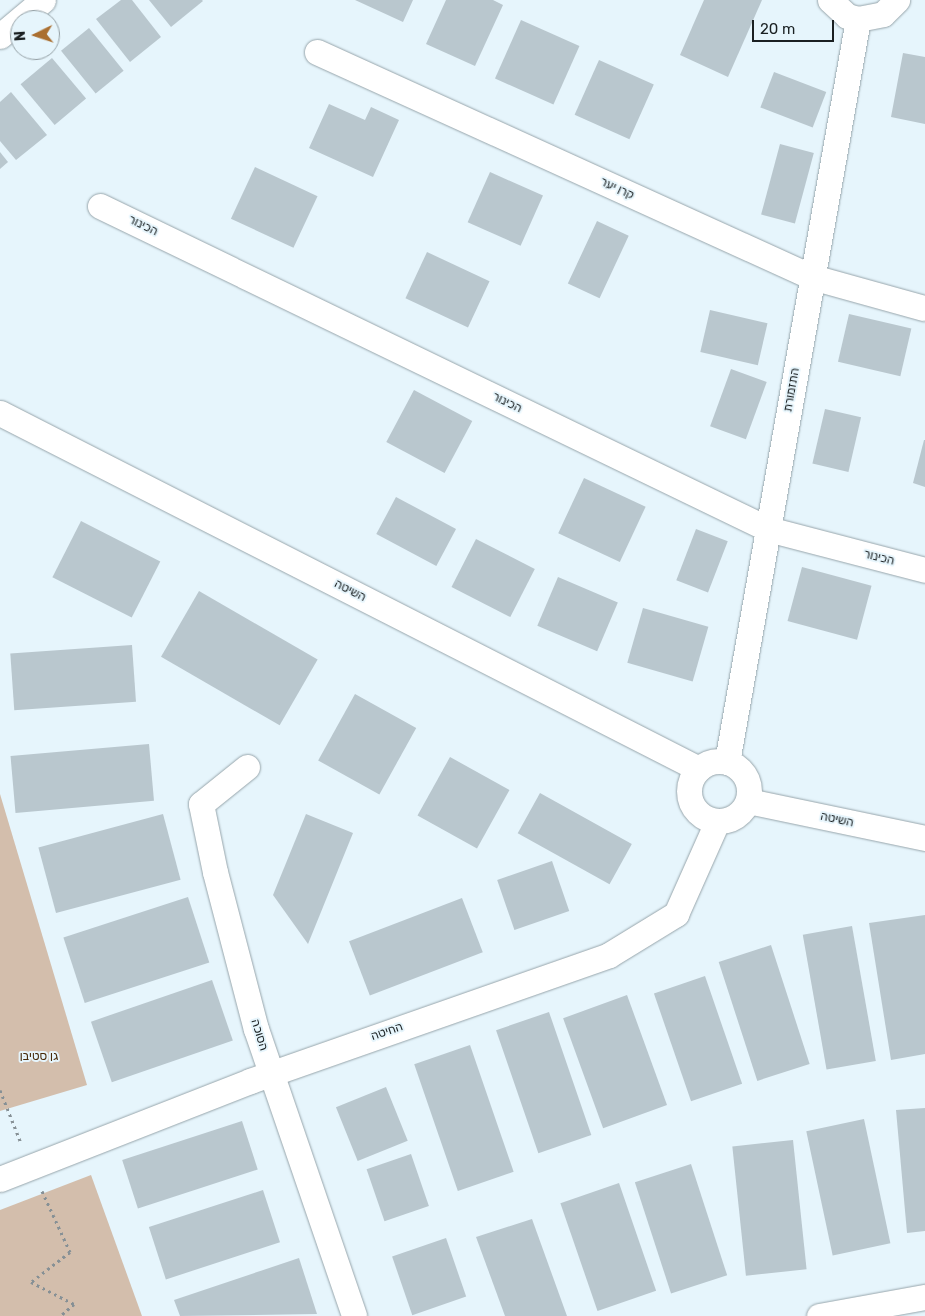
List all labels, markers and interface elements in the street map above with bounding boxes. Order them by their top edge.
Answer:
north arrow [10,10,60,60]
scale bar [755,10,838,42]
text: 20 m [760,20,795,38]
text: N [12,30,29,42]
street label: קרן יער [598,175,636,203]
street label: הכינור [126,213,160,239]
street label: התזמורת [781,367,803,413]
street label: הכינור [490,390,524,416]
street label: הכינור [862,547,896,569]
street label: השיטה [332,577,368,605]
street label: השיטה [819,809,855,831]
street label: הסוכה [247,1018,271,1052]
street label: החיטה [369,1020,405,1044]
park label: גן סטיבן [20,1050,58,1064]

